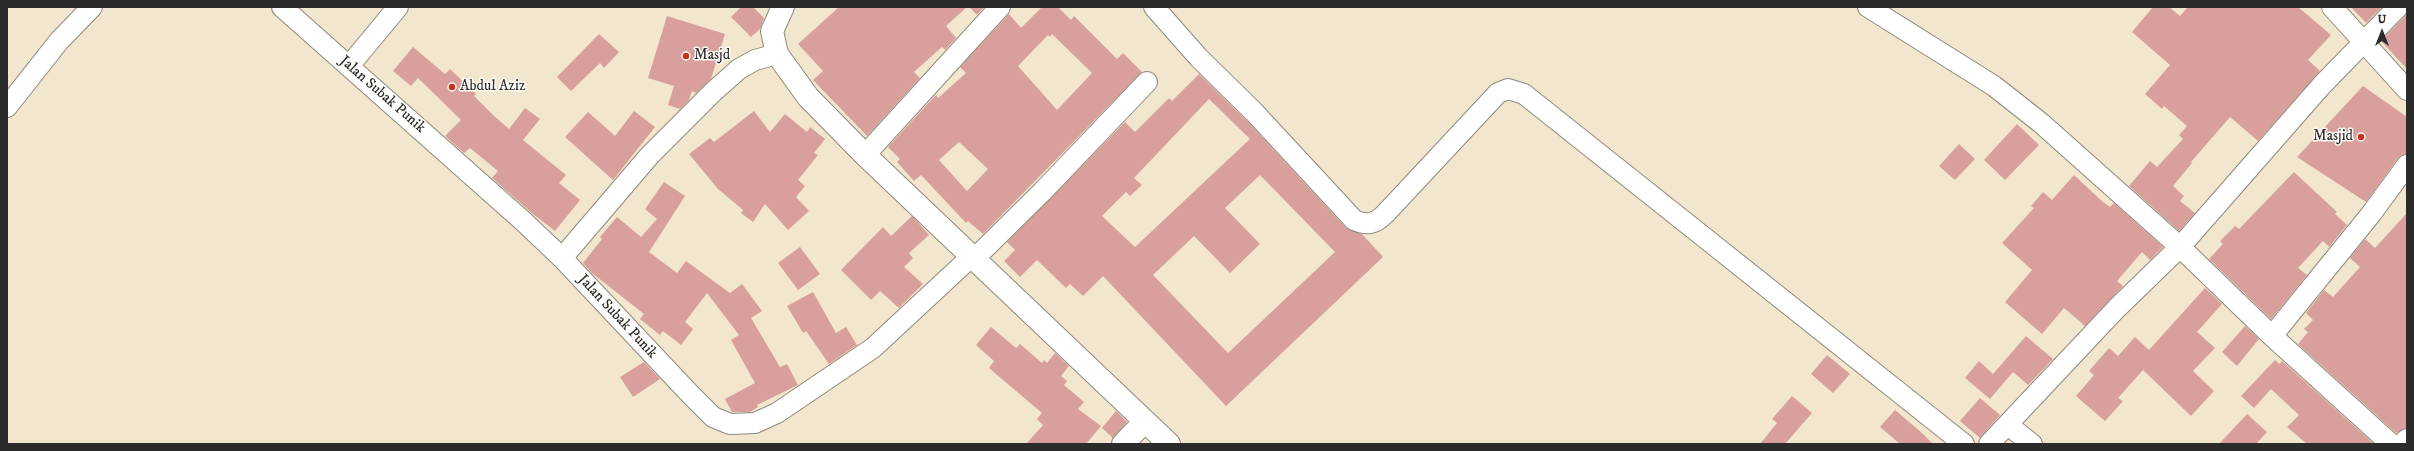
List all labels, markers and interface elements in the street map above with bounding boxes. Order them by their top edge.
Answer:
north arrow [2362,12,2402,52]
text: U [2378,13,2386,27]
place label: Masjd [694,47,730,65]
marker: Masjd [681,51,691,61]
street label: Jalan Subak Punik [335,53,429,137]
place label: Abdul Aziz [460,78,525,96]
marker: Abdul Aziz [447,82,457,92]
place label: Masjid [2313,128,2353,146]
marker: Masjid [2356,132,2366,142]
street label: Jalan Subak Punik [574,271,660,363]

